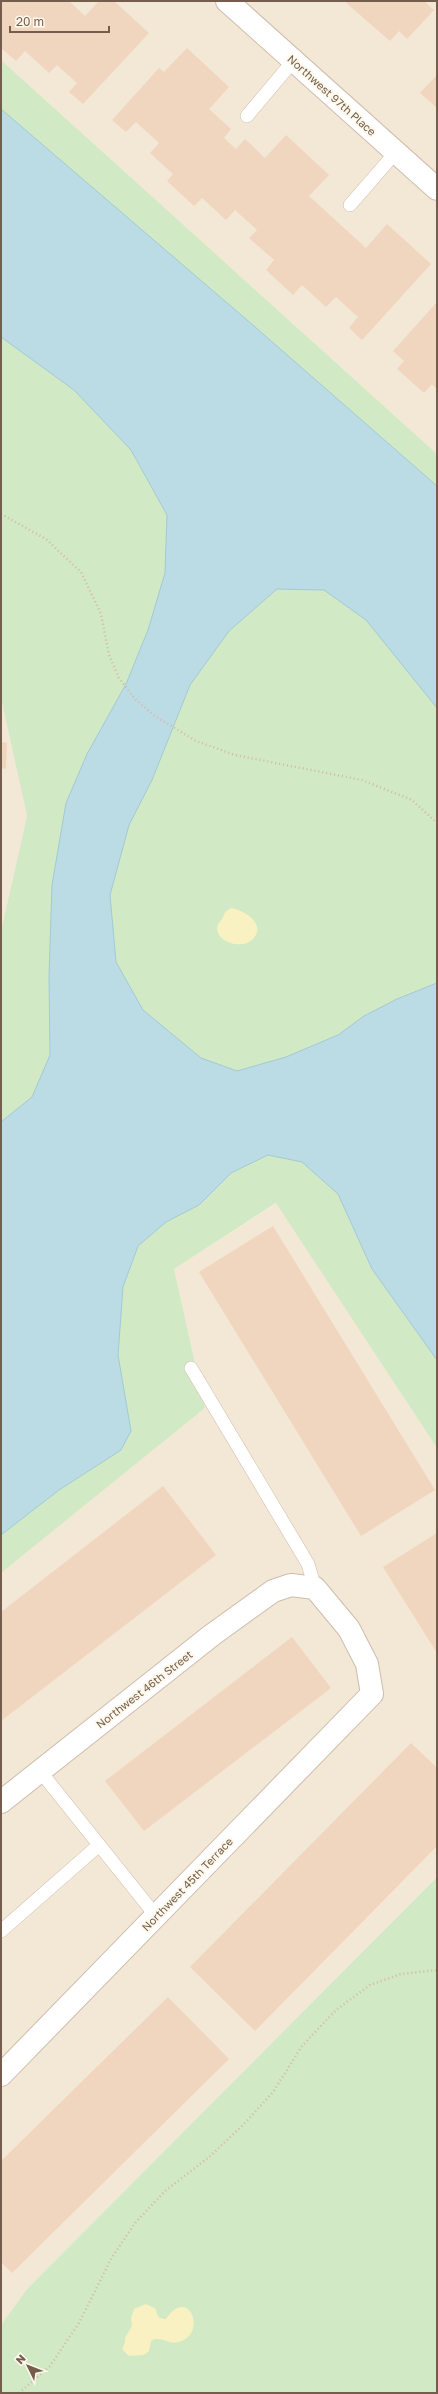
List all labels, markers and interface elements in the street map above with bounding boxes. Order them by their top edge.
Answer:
scale bar [10,8,109,34]
text: 20 m [16,14,44,29]
street label: Northwest 97th Place [285,52,379,138]
street label: Northwest 46th Street [93,1647,195,1731]
street label: Northwest 45th Terrace [139,1835,235,1933]
north arrow [8,2346,48,2386]
text: N [13,2351,28,2366]

